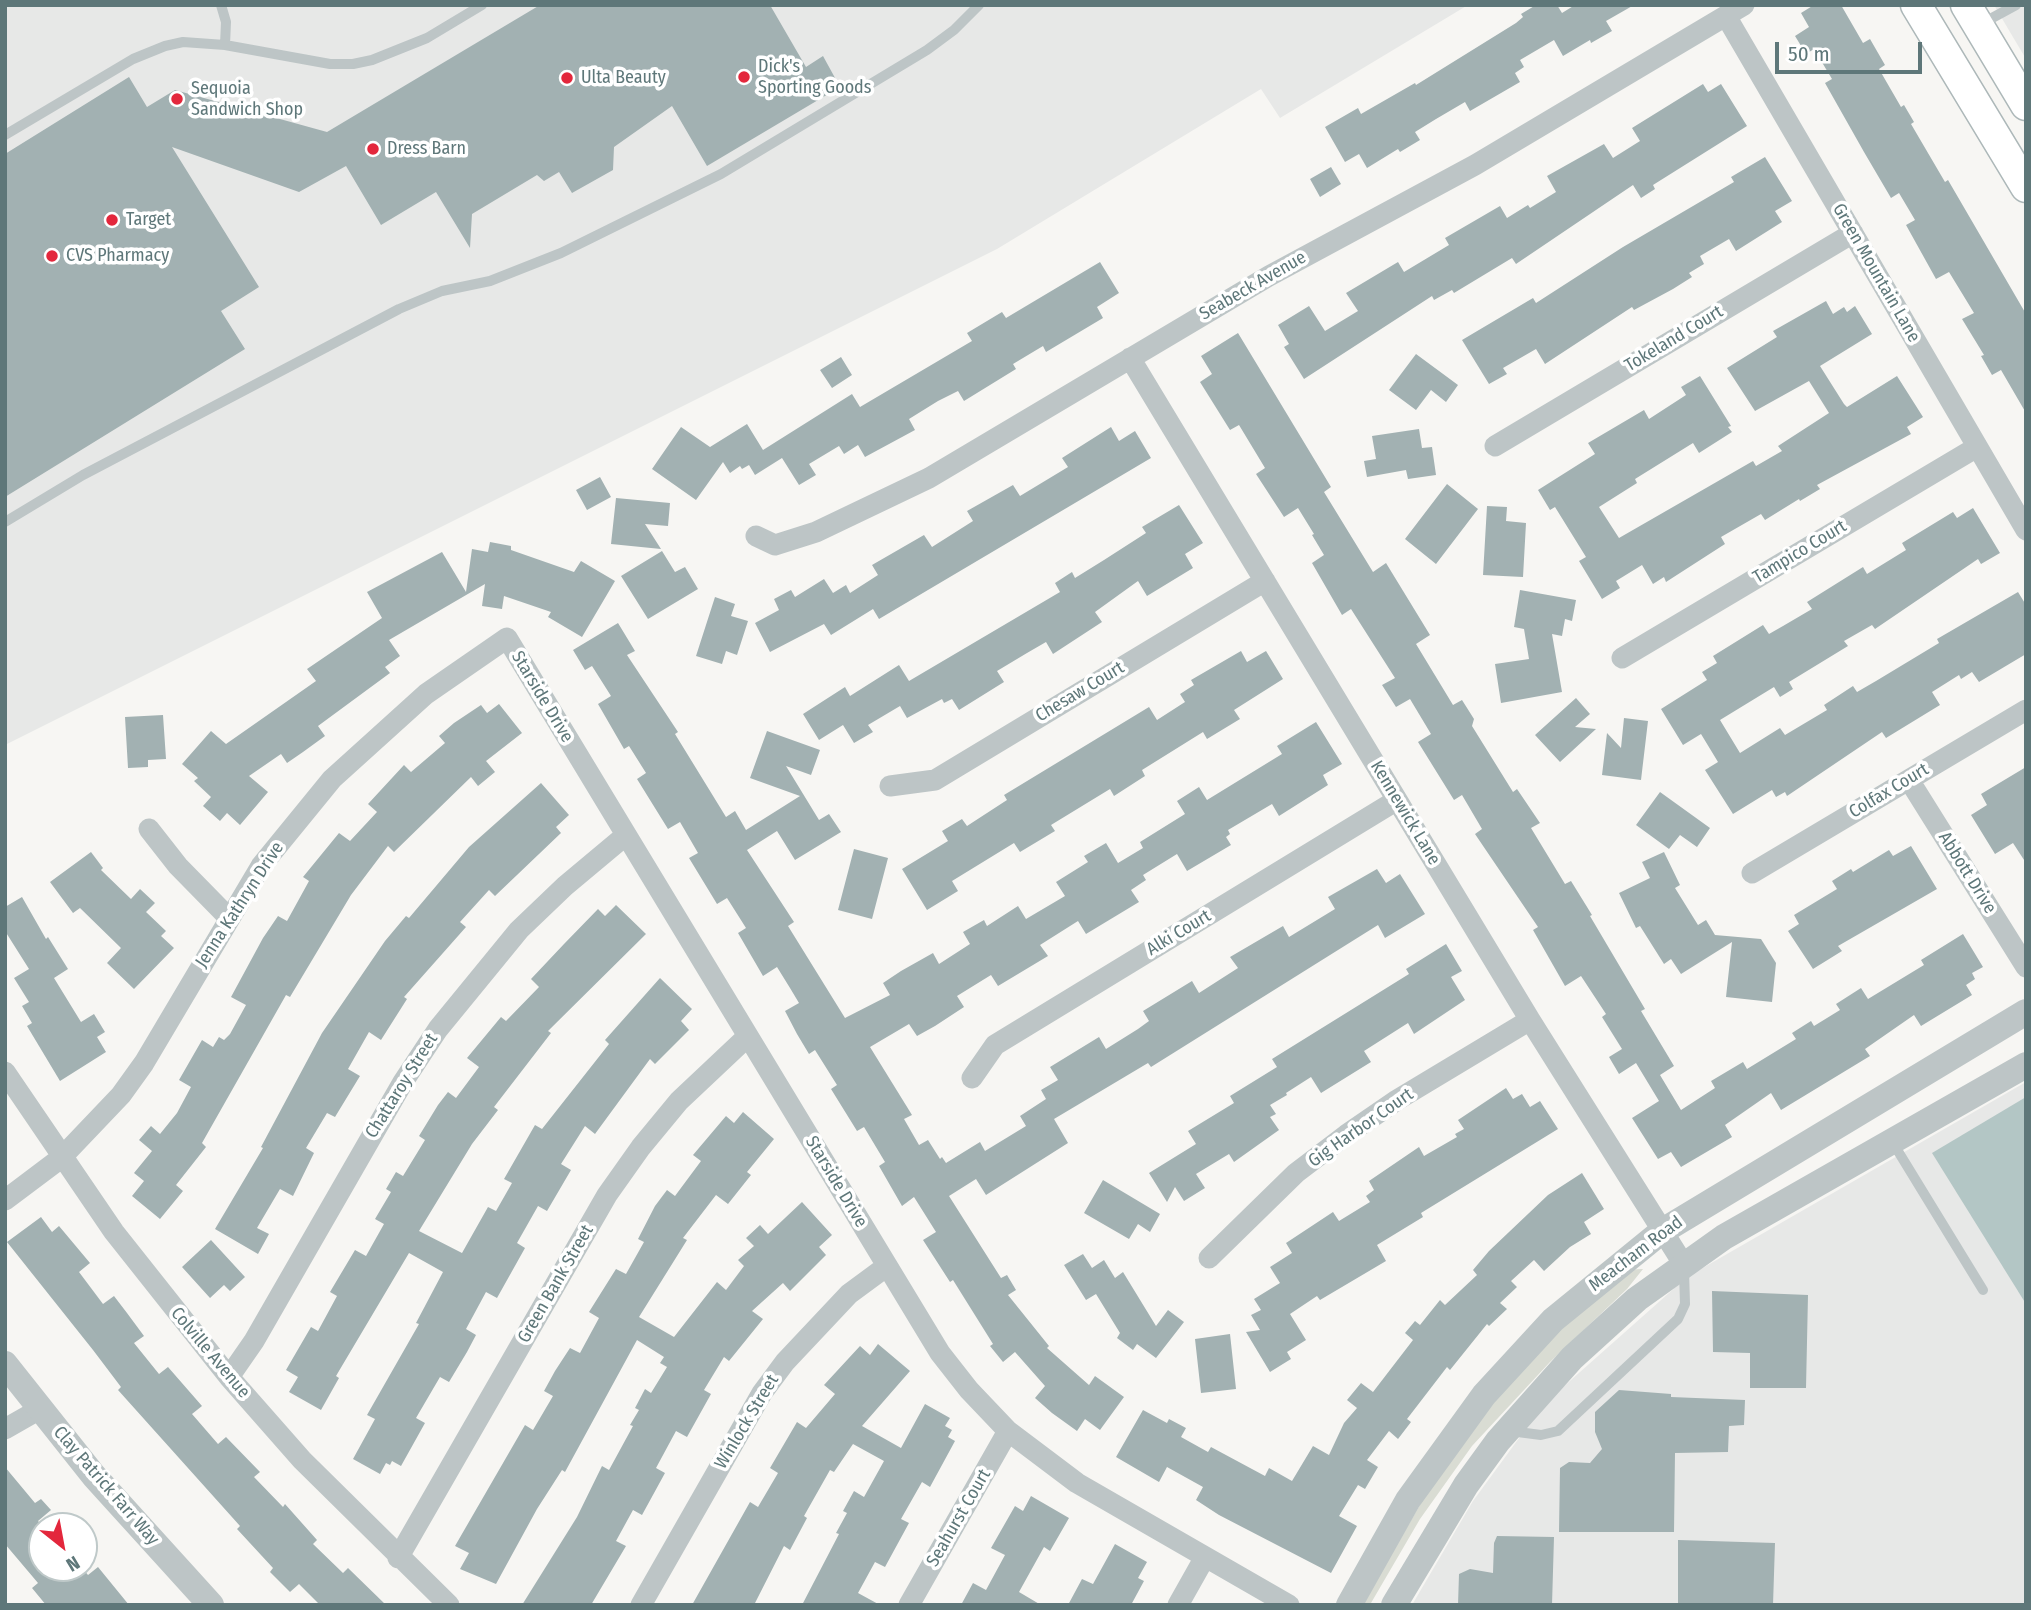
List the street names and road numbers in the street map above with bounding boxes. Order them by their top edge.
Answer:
street label: Green Mountain Lane [1827,200,1925,346]
street label: Seabeck Avenue [1196,247,1310,325]
street label: Tokeland Court [1621,301,1727,377]
street label: Tampico Court [1749,516,1851,588]
street label: Starside Drive [506,647,578,747]
street label: Chesaw Court [1032,657,1128,727]
street label: Kennewick Lane [1365,757,1445,869]
street label: Colfax Court [1845,759,1933,823]
street label: Abbott Drive [1933,828,2001,918]
street label: Jenna Kathryn Drive [191,838,289,972]
street label: Alki Court [1143,905,1215,961]
street label: Chattaroy Street [361,1030,443,1142]
street label: Gig Harbor Court [1304,1084,1418,1172]
street label: Starside Drive [800,1132,872,1232]
street label: Meacham Road [1585,1212,1687,1296]
street label: Green Bank Street [513,1221,599,1347]
street label: Colville Avenue [166,1303,254,1403]
street label: Winlock Street [710,1371,784,1473]
street label: Clay Patrick Farr Way [48,1422,164,1550]
street label: Seahurst Court [922,1465,996,1571]

